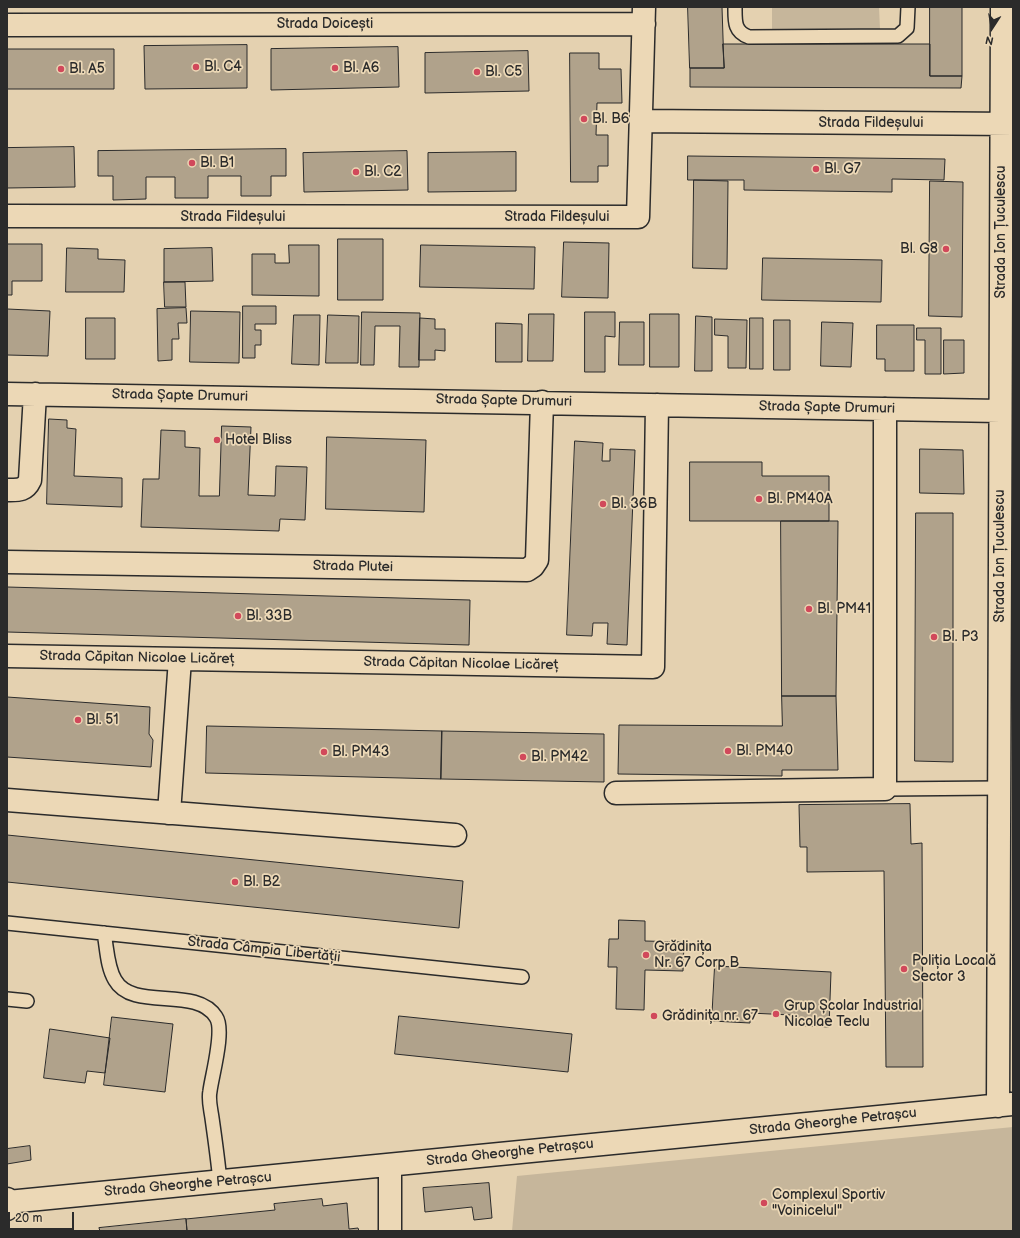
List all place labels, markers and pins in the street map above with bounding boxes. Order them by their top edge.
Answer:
place label: Bl. C4 [204,59,242,75]
place label: Bl. A6 [343,60,379,76]
place label: Bl. A5 [69,61,105,77]
marker: Bl. C4 [191,62,201,72]
marker: Bl. A6 [330,63,340,73]
marker: Bl. A5 [56,64,66,74]
place label: Bl. C5 [485,64,522,80]
marker: Bl. C5 [472,67,482,77]
place label: Bl. B6 [592,111,629,127]
marker: Bl. B6 [579,114,589,124]
place label: Bl. B1 [200,155,234,171]
marker: Bl. B1 [187,158,197,168]
place label: Bl. G7 [824,161,861,177]
place label: Bl. C2 [364,164,401,180]
marker: Bl. G7 [811,164,821,174]
marker: Bl. C2 [351,167,361,177]
place label: Bl. G8 [900,241,938,257]
marker: Bl. G8 [941,244,951,254]
place label: Hotel Bliss [225,432,292,448]
marker: Hotel Bliss [212,435,222,445]
place label: Bl. PM40A [767,491,832,507]
marker: Bl. PM40A [754,494,764,504]
place label: Bl. 36B [611,496,657,512]
marker: Bl. 36B [598,499,608,509]
place label: Bl. PM41 [817,601,871,617]
marker: Bl. PM41 [804,604,814,614]
place label: Bl. 33B [246,608,292,624]
marker: Bl. 33B [233,611,243,621]
place label: Bl. P3 [942,629,979,645]
marker: Bl. P3 [929,632,939,642]
place label: Bl. 51 [86,712,119,728]
marker: Bl. 51 [73,715,83,725]
place label: Bl. PM40 [736,743,793,759]
place label: Bl. PM43 [332,744,389,760]
marker: Bl. PM40 [723,746,733,756]
marker: Bl. PM43 [319,747,329,757]
place label: Bl. PM42 [531,749,588,765]
marker: Bl. PM42 [518,752,528,762]
place label: Bl. B2 [243,874,280,890]
marker: Bl. B2 [230,877,240,887]
place label: Grădinița Nr. 67 Corp B [654,939,739,972]
marker: Grădinița Nr. 67 Corp B [641,950,651,960]
place label: Poliția Locală Sector 3 [912,953,996,986]
marker: Poliția Locală Sector 3 [899,964,909,974]
place label: Grup Școlar Industrial Nicolae Teclu [784,998,922,1030]
place label: Grădinița nr. 67 [662,1008,758,1024]
marker: Grup Școlar Industrial Nicolae Teclu [771,1009,781,1019]
marker: Grădinița nr. 67 [649,1011,659,1021]
place label: Complexul Sportiv "Voinicelul" [772,1187,885,1220]
marker: Complexul Sportiv "Voinicelul" [759,1198,769,1208]

